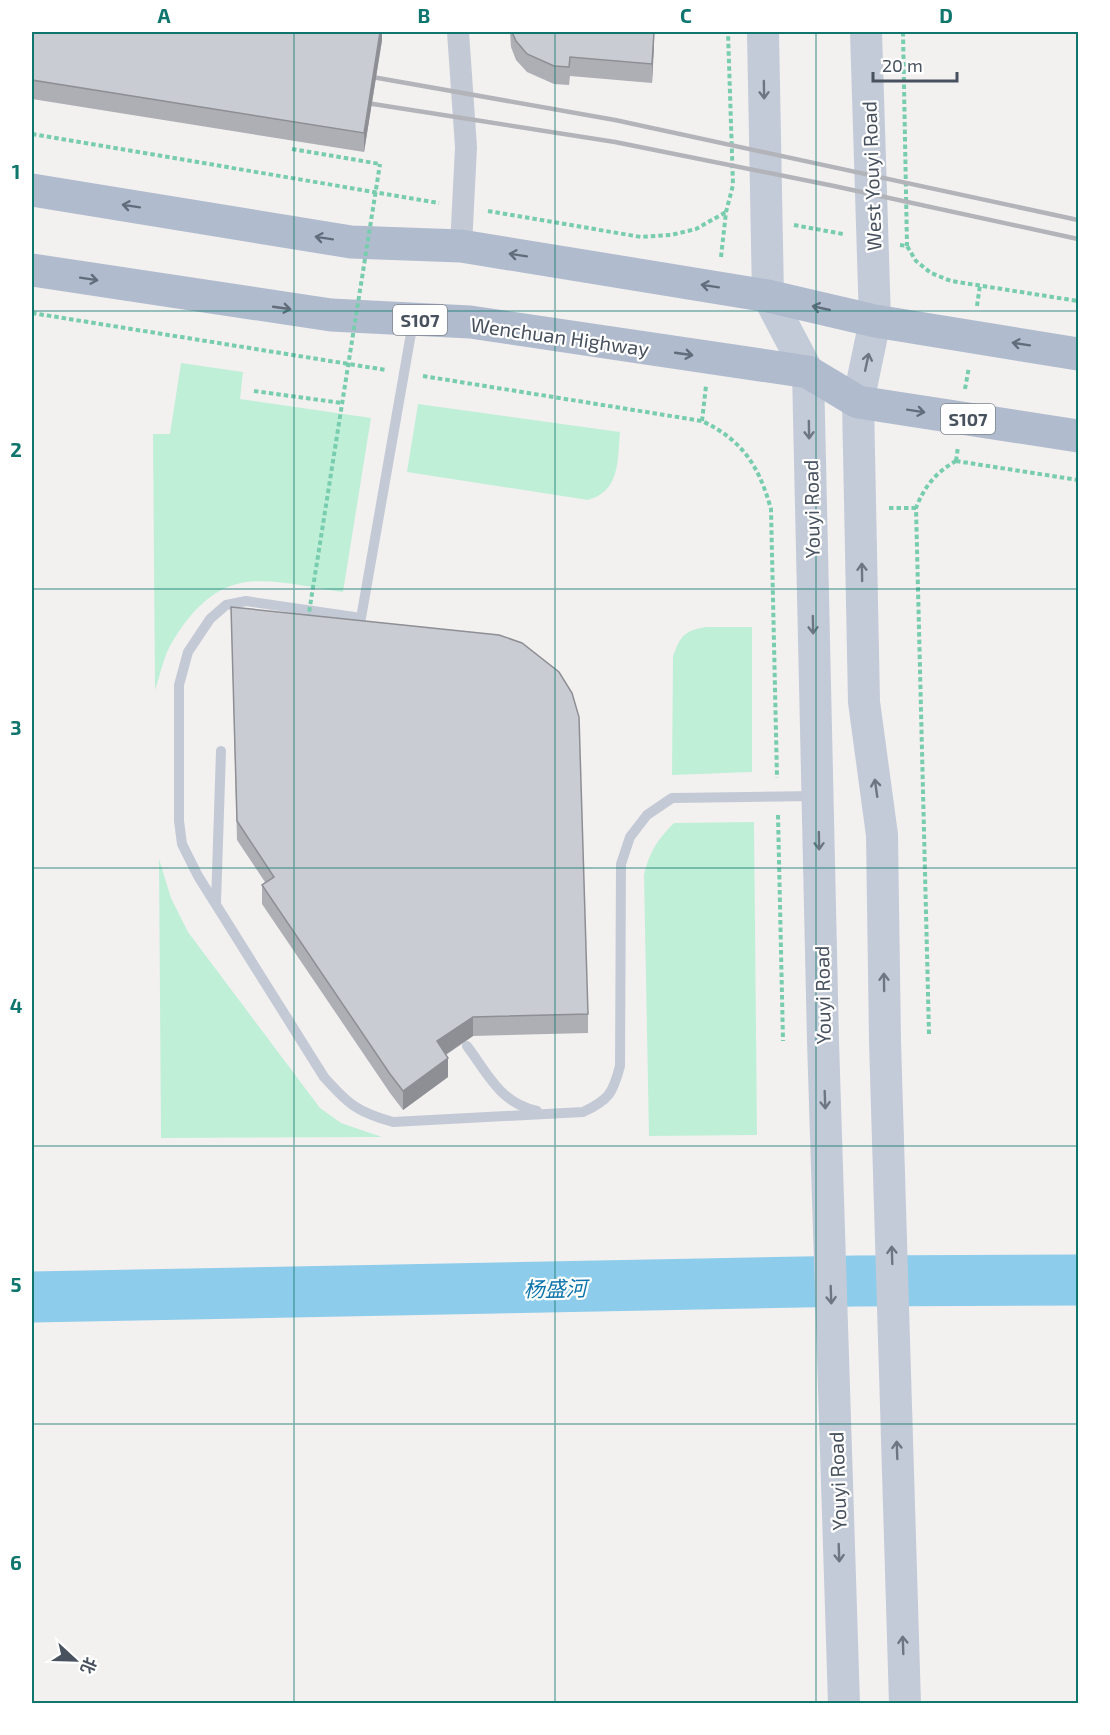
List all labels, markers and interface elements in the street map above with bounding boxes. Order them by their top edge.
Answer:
text: A [157,3,171,27]
text: B [418,3,430,27]
text: C [680,3,692,27]
text: D [939,3,953,27]
scale bar [873,45,957,83]
text: 20 m [882,54,923,76]
one-way arrow [759,79,770,99]
street label: West Youyi Road [856,101,886,251]
text: 1 [12,159,20,183]
one-way arrow [122,201,142,212]
one-way arrow [314,232,334,243]
one-way arrow [508,249,528,260]
one-way arrow [79,273,99,284]
one-way arrow [701,281,720,292]
one-way arrow [272,302,291,313]
one-way arrow [812,302,831,314]
road number: S107 [393,305,447,335]
street label: Wenchuan Highway [469,312,651,360]
one-way arrow [1011,339,1031,350]
one-way arrow [674,348,694,359]
one-way arrow [861,352,873,371]
road number: S107 [941,404,995,434]
one-way arrow [905,406,925,417]
one-way arrow [803,420,815,440]
text: 2 [10,437,22,461]
street label: Youyi Road [798,459,824,559]
one-way arrow [856,563,867,583]
one-way arrow [808,615,819,634]
text: 3 [10,715,22,739]
one-way arrow [870,778,881,798]
one-way arrow [813,830,824,850]
street label: Youyi Road [809,945,835,1045]
one-way arrow [879,973,890,993]
text: 4 [10,993,23,1017]
one-way arrow [819,1089,831,1109]
one-way arrow [886,1246,897,1266]
text: 5 [10,1272,22,1296]
water label: 杨盛河 [523,1275,591,1301]
one-way arrow [825,1284,837,1304]
street label: Youyi Road [823,1431,851,1531]
one-way arrow [892,1441,903,1461]
one-way arrow [833,1542,845,1562]
text: 6 [10,1550,22,1574]
north arrow [45,1630,105,1690]
one-way arrow [897,1636,909,1656]
text: 北 [78,1655,101,1677]

